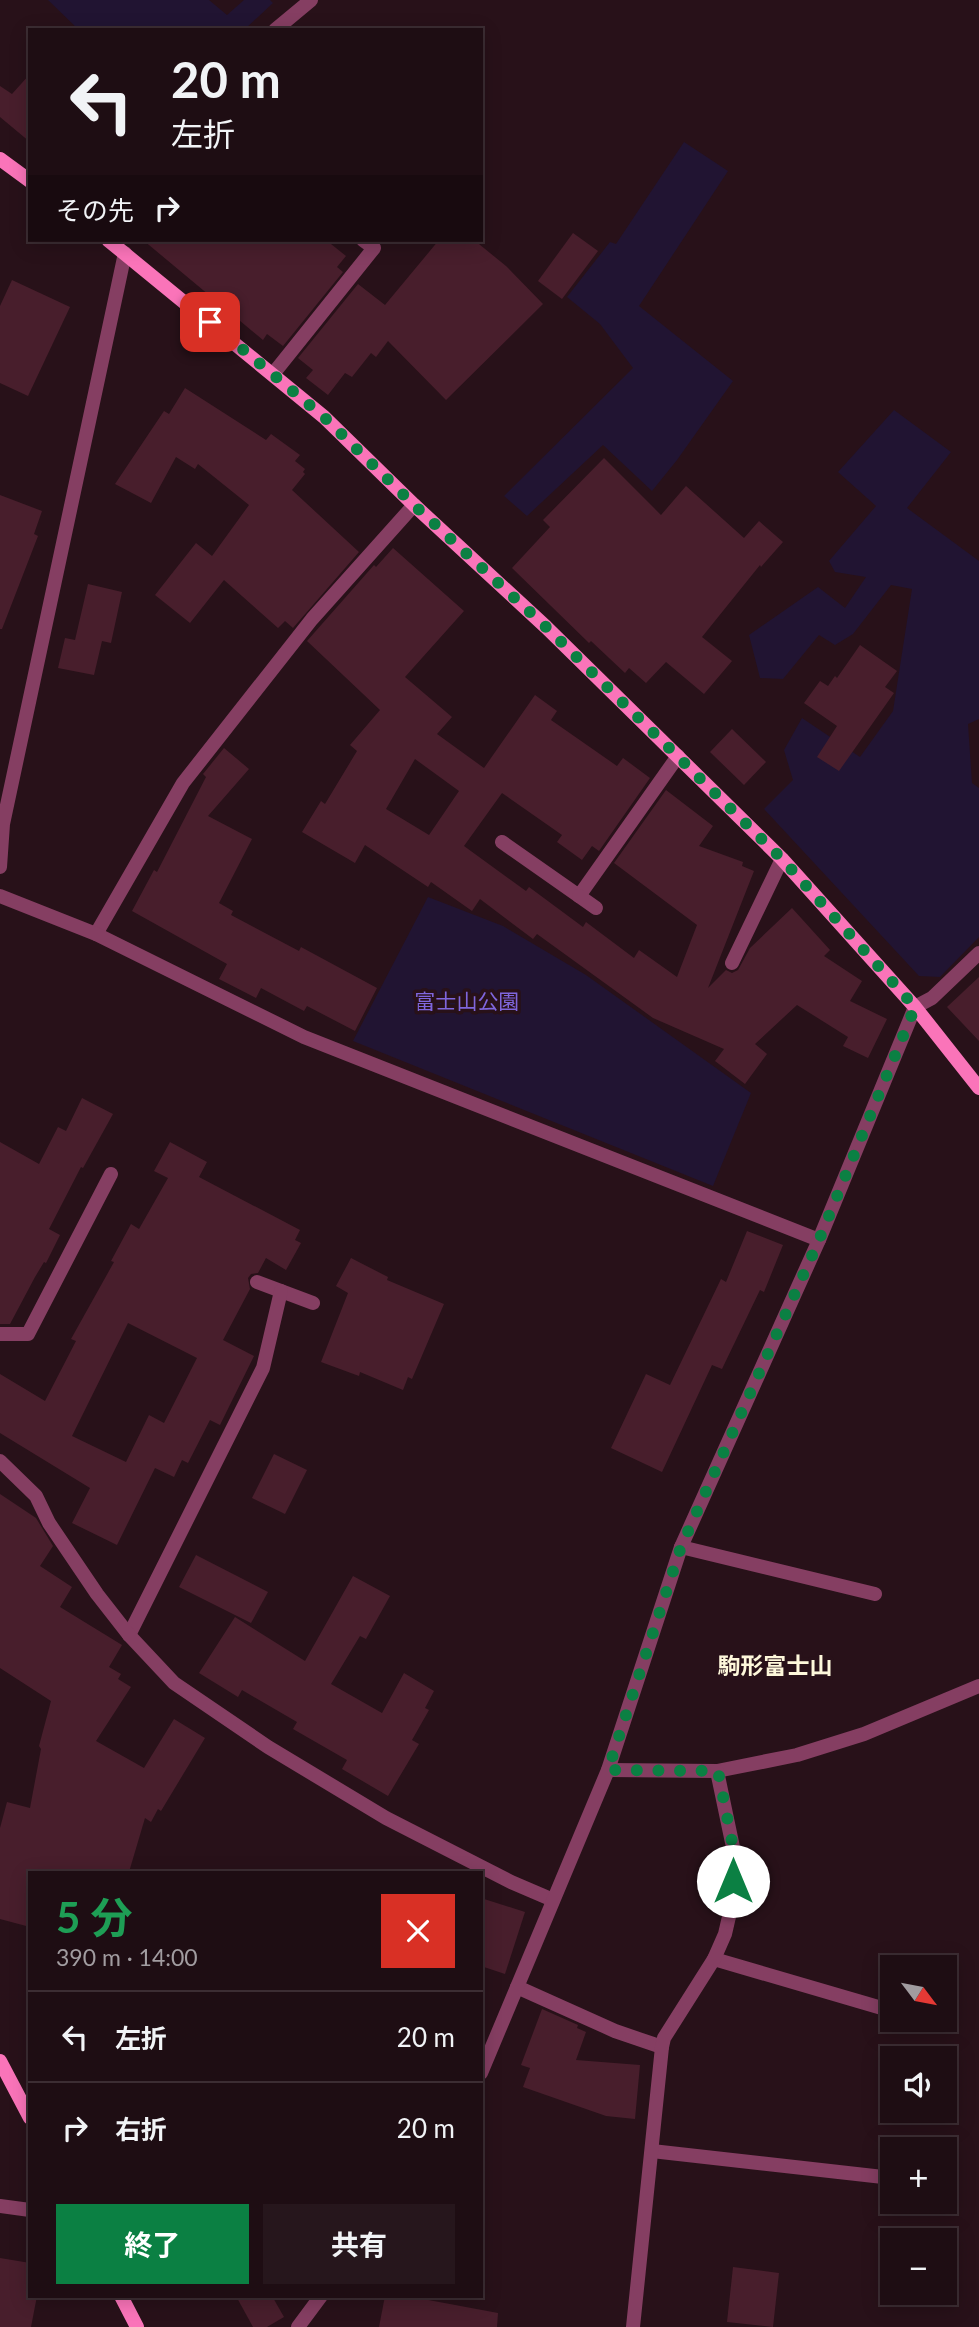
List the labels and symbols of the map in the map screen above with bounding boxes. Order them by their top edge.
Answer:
pin [180,292,240,352]
park label: 富士山公園 [415,988,520,1013]
district label: 駒形富士山 [718,1651,833,1679]
position arrow [696,1844,770,1918]
north arrow [880,1955,957,2032]

